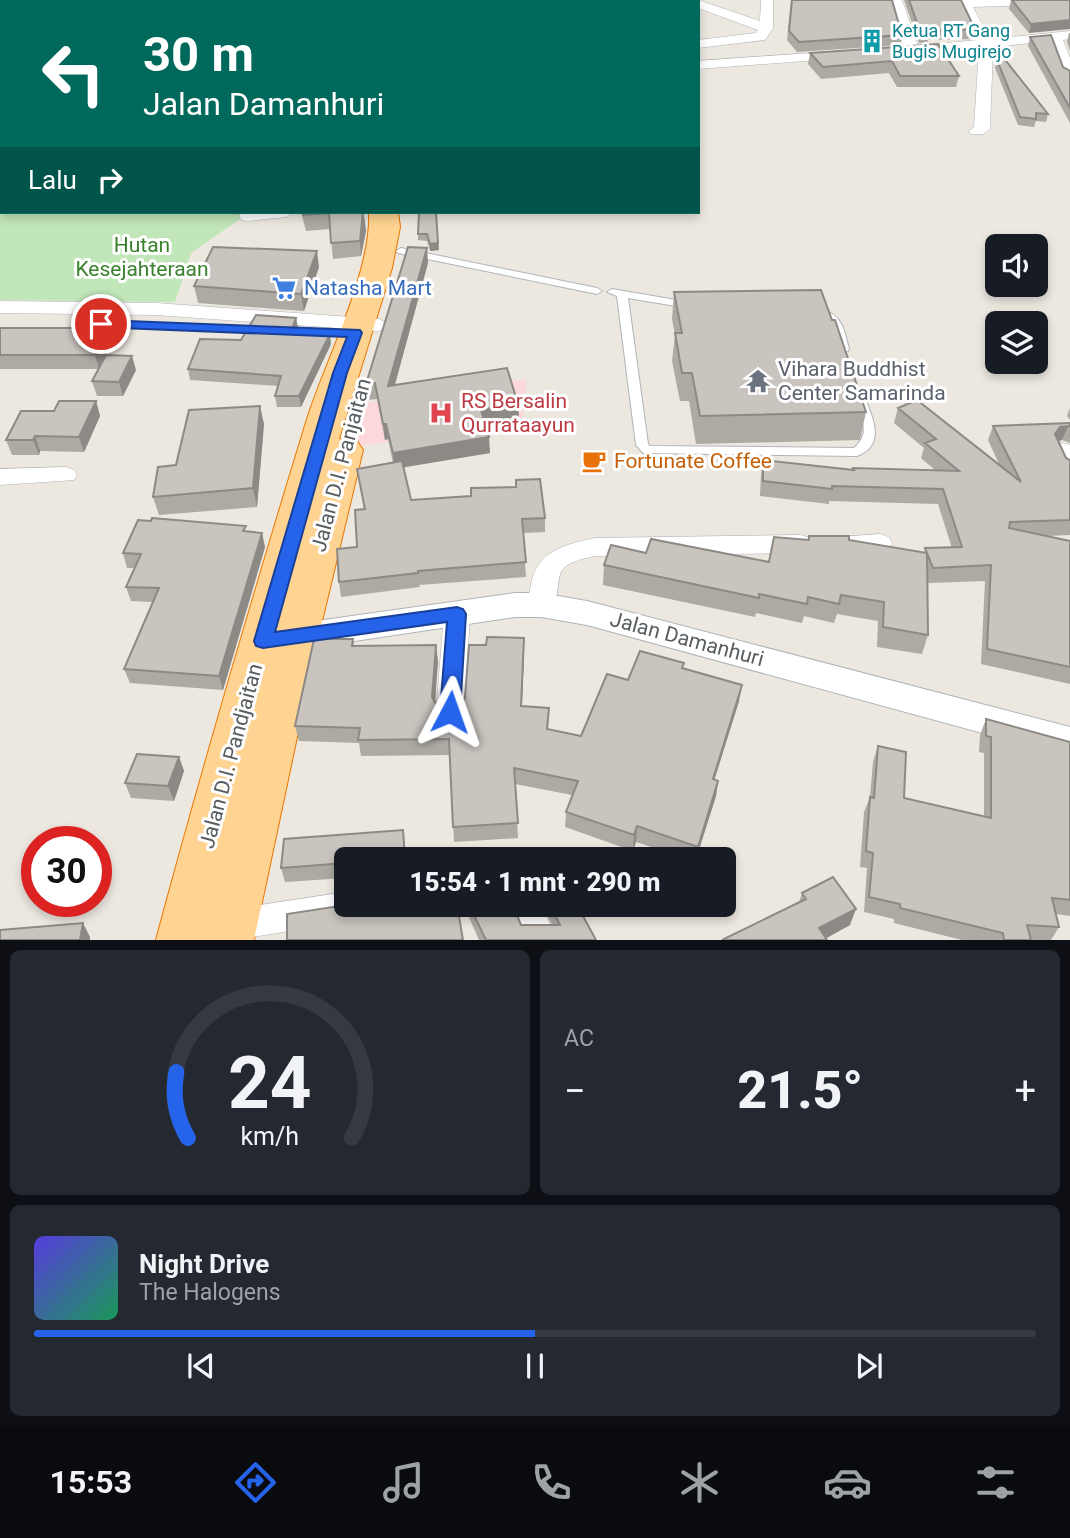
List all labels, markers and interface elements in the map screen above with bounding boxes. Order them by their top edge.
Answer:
place label: Ketua RT Gang Bugis Mugirejo [892,20,1012,62]
text: 30 m [143,26,254,83]
building icon: Ketua RT Gang Bugis Mugirejo [858,27,886,55]
icon: left [28,28,119,119]
text: Jalan Damanhuri [143,85,384,123]
icon: right [91,161,129,199]
text: Lalu [28,165,77,195]
park label: Hutan Kesejahteraan [75,233,209,281]
map controls [985,234,1048,374]
button: sound [985,234,1048,297]
supermarket icon: Natasha Mart [270,274,298,302]
place label: Natasha Mart [304,276,432,300]
pin [71,294,131,354]
icon: arrive [82,305,120,343]
button: layers [985,311,1048,374]
place label: Vihara Buddhist Center Samarinda [778,357,946,405]
temple icon: Vihara Buddhist Center Samarinda [744,367,772,395]
street label: Jalan D.I. Panjaitan [306,376,376,554]
place label: RS Bersalin Qurrataayun [461,389,575,437]
hospital icon: RS Bersalin Qurrataayun [427,399,455,427]
cafe icon: Fortunate Coffee [580,447,608,475]
place label: Fortunate Coffee [614,449,772,473]
street label: Jalan Damanhuri [607,607,767,671]
street label: Jalan D.I. Pandjaitan [195,661,267,851]
position arrow [413,675,487,749]
speed limit sign: 30 [21,826,112,917]
text: 15:54 · 1 mnt · 290 m [410,867,660,897]
text: AC [564,1025,594,1052]
text: 24 [228,1041,312,1127]
text: 21.5° [737,1060,863,1121]
text: − [564,1069,586,1113]
text: + [1014,1069,1036,1113]
text: km/h [241,1122,299,1151]
text: Night Drive [139,1249,269,1279]
text: The Halogens [139,1279,281,1306]
icon: previous [182,1347,220,1385]
icon: pause [516,1347,554,1385]
icon: next [850,1347,888,1385]
icon: directions [231,1458,280,1507]
icon: music [379,1458,428,1507]
icon: phone [527,1458,576,1507]
icon: climate [675,1458,724,1507]
icon: car [823,1458,872,1507]
icon: filters [971,1458,1020,1507]
text: 15:53 [50,1463,132,1501]

